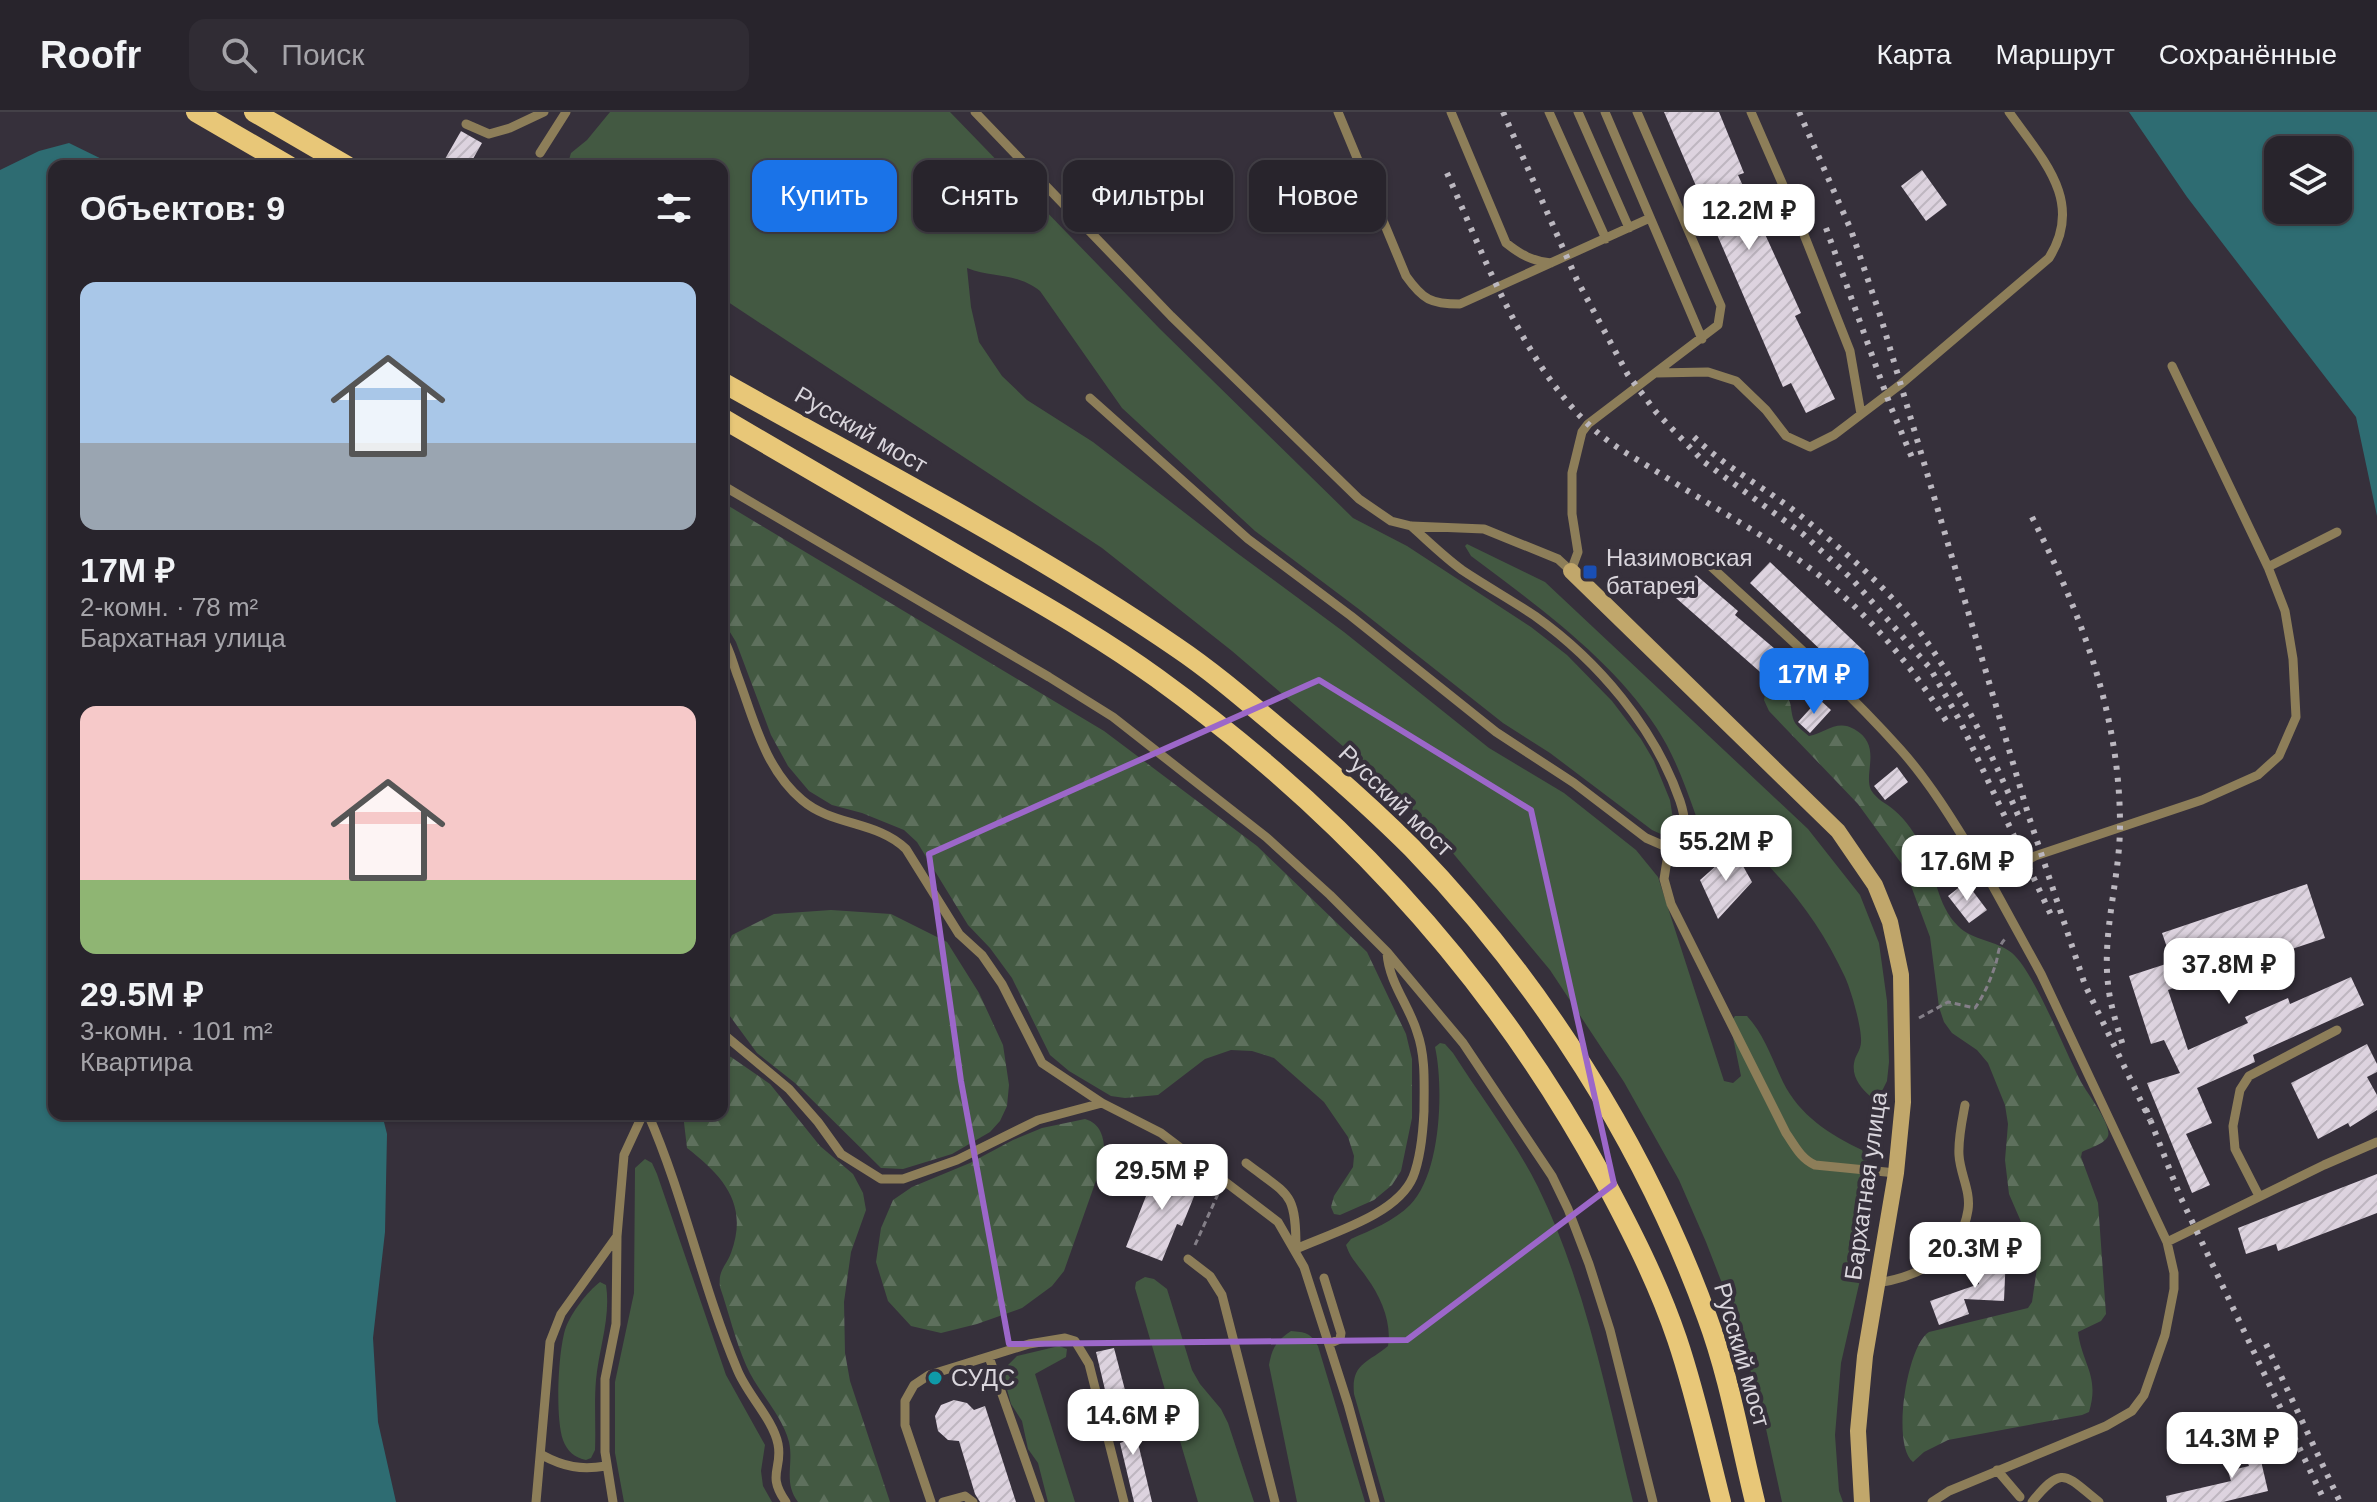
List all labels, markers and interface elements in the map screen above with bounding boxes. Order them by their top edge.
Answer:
search box [189,19,749,91]
icon: search [217,33,261,77]
text: Roofr [40,34,141,76]
text: Поиск [281,38,364,71]
text: Карта [1876,39,1951,70]
text: Маршрут [1995,39,2115,70]
text: Сохранённые [2159,39,2337,70]
map controls [2264,136,2352,224]
button: layers [2264,136,2352,224]
chip: Купить [752,160,897,232]
chip: Снять [913,160,1047,232]
chip: Фильтры [1063,160,1233,232]
chip: Новое [1249,160,1386,232]
pin: 12.2M ₽ [1675,184,1823,252]
icon: filters [652,186,696,230]
text: Объектов: 9 [80,189,285,227]
text: 12.2M ₽ [1702,195,1796,225]
icon: home [316,334,460,478]
street label: Русский мост [790,381,932,478]
place label: Назимовская батарея [1606,544,1753,599]
text: 17M ₽ [80,551,175,589]
marker: Назимовская батарея [1581,563,1599,581]
text: 2-комн. · 78 m² [80,592,258,622]
text: Бархатная улица [80,623,286,653]
pin: 17M ₽ [1758,648,1870,716]
text: 17M ₽ [1778,659,1850,689]
street label: Русский мост [1334,739,1459,862]
icon: home [316,758,460,902]
pin: 55.2M ₽ [1652,815,1800,883]
text: 55.2M ₽ [1679,826,1773,856]
pin: 17.6M ₽ [1893,835,2041,903]
text: 17.6M ₽ [1920,846,2014,876]
pin: 37.8M ₽ [2155,938,2303,1006]
text: 37.8M ₽ [2182,949,2276,979]
text: 29.5M ₽ [80,975,204,1013]
text: 3-комн. · 101 m² [80,1016,273,1046]
text: Квартира [80,1047,192,1077]
street label: Бархатная улица [1839,1089,1892,1282]
pin: 29.5M ₽ [1088,1144,1236,1212]
text: 29.5M ₽ [1115,1155,1209,1185]
pin: 20.3M ₽ [1901,1222,2049,1290]
text: 20.3M ₽ [1928,1233,2022,1263]
street label: Русский мост [1709,1280,1776,1430]
place label: СУДС [951,1364,1015,1391]
marker: СУДС [926,1369,944,1387]
pin: 14.6M ₽ [1059,1389,1207,1457]
text: 14.6M ₽ [1086,1400,1180,1430]
pin: 14.3M ₽ [2158,1412,2306,1480]
text: 14.3M ₽ [2185,1423,2279,1453]

